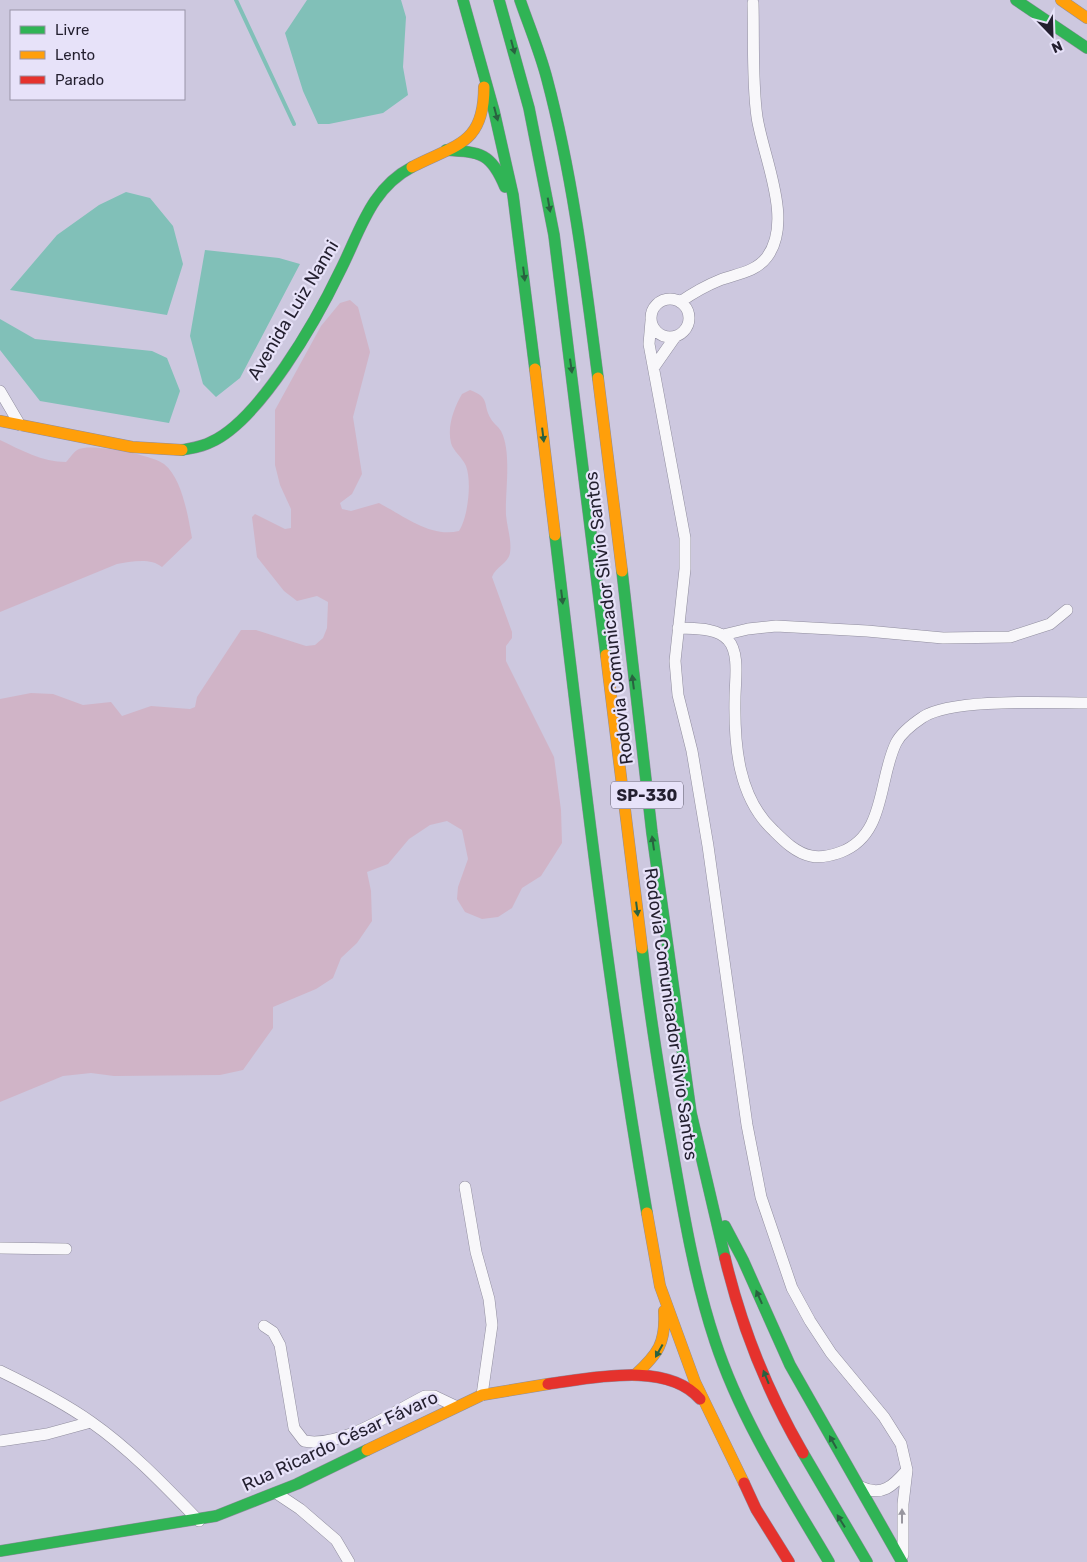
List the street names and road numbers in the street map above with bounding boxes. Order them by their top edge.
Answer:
street label: Avenida Luiz Nanni [243,236,343,384]
street label: Rodovia Comunicador Silvio Santos [580,470,638,766]
road number: SP-330 [611,782,683,808]
street label: Rodovia Comunicador Silvio Santos [640,866,702,1162]
street label: Rua Ricardo César Fávaro [239,1386,441,1496]

